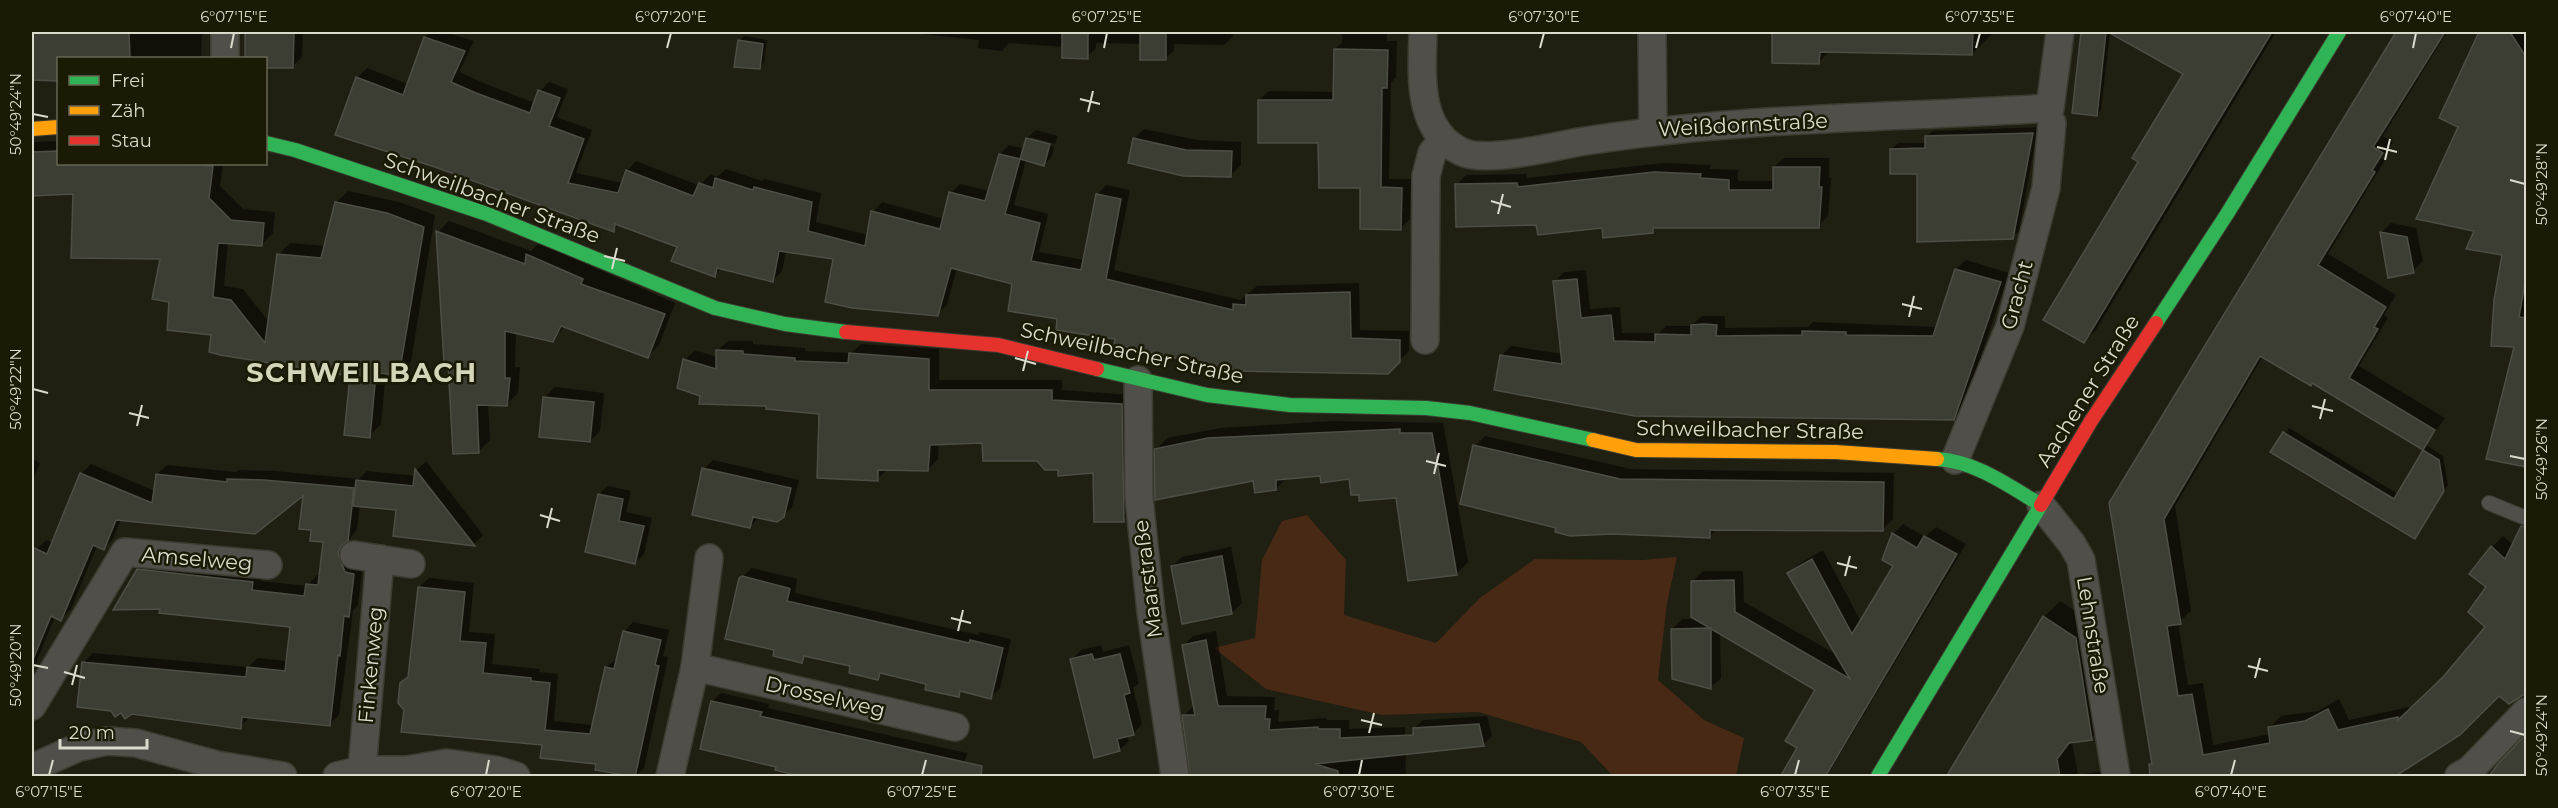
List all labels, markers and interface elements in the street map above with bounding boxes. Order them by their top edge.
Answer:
text: 6°07'15"E [200,7,268,26]
text: 6°07'20"E [635,7,707,26]
text: 6°07'25"E [1072,7,1142,26]
text: 6°07'30"E [1508,7,1580,26]
text: 6°07'35"E [1945,7,2015,26]
text: 6°07'40"E [2380,7,2452,26]
legend [57,57,267,165]
text: Frei [111,70,145,92]
text: 50°49'24"N [6,73,25,155]
text: Zäh [111,100,146,122]
street label: Weißdornstraße [1658,108,1828,141]
text: Stau [111,130,152,152]
text: 50°49'28"N [2532,143,2551,225]
street label: Schweilbacher Straße [381,147,603,248]
street label: Gracht [1995,258,2038,332]
street label: Aachener Straße [2031,310,2145,472]
street label: Schweilbacher Straße [1018,317,1246,388]
text: 50°49'22"N [6,348,25,430]
district label: SCHWEILBACH [246,356,478,389]
street label: Schweilbacher Straße [1636,415,1864,444]
text: 50°49'26"N [2532,418,2551,500]
street label: Maarstraße [1128,519,1167,639]
street label: Amselweg [141,541,253,576]
street label: Lehnstraße [2072,574,2115,696]
street label: Finkenweg [353,606,388,724]
text: 50°49'20"N [6,624,25,706]
street label: Drosselweg [763,671,888,722]
text: 50°49'24"N [2532,694,2551,776]
scale bar [60,712,147,750]
text: 20 m [69,722,115,744]
text: 6°07'15"E [15,782,83,801]
text: 6°07'20"E [450,782,522,801]
text: 6°07'25"E [887,782,957,801]
text: 6°07'30"E [1323,782,1395,801]
text: 6°07'35"E [1760,782,1830,801]
text: 6°07'40"E [2195,782,2267,801]

